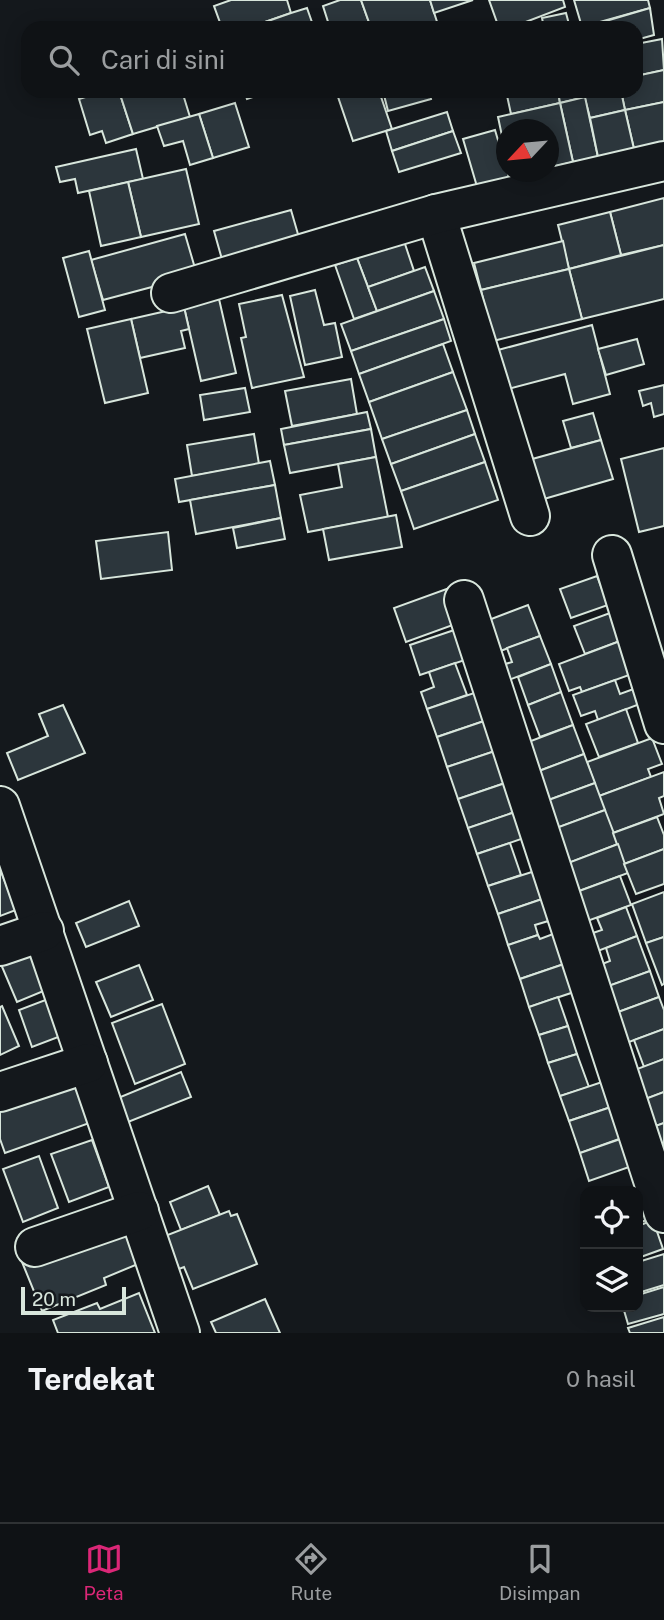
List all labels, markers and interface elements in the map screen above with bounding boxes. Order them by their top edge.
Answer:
search box [21,21,643,98]
icon: search [45,41,83,79]
text: Cari di sini [101,44,225,75]
north arrow [496,119,559,182]
map controls [580,1186,643,1312]
button: locate [580,1186,643,1249]
button: layers [580,1249,643,1312]
scale bar [21,1284,126,1316]
text: 20 m [32,1288,76,1310]
text: Terdekat [28,1361,155,1397]
text: 0 hasil [566,1365,636,1392]
tab: Peta [83,1540,124,1604]
tab: Rute [291,1540,332,1604]
tab: Disimpan [499,1540,581,1604]

